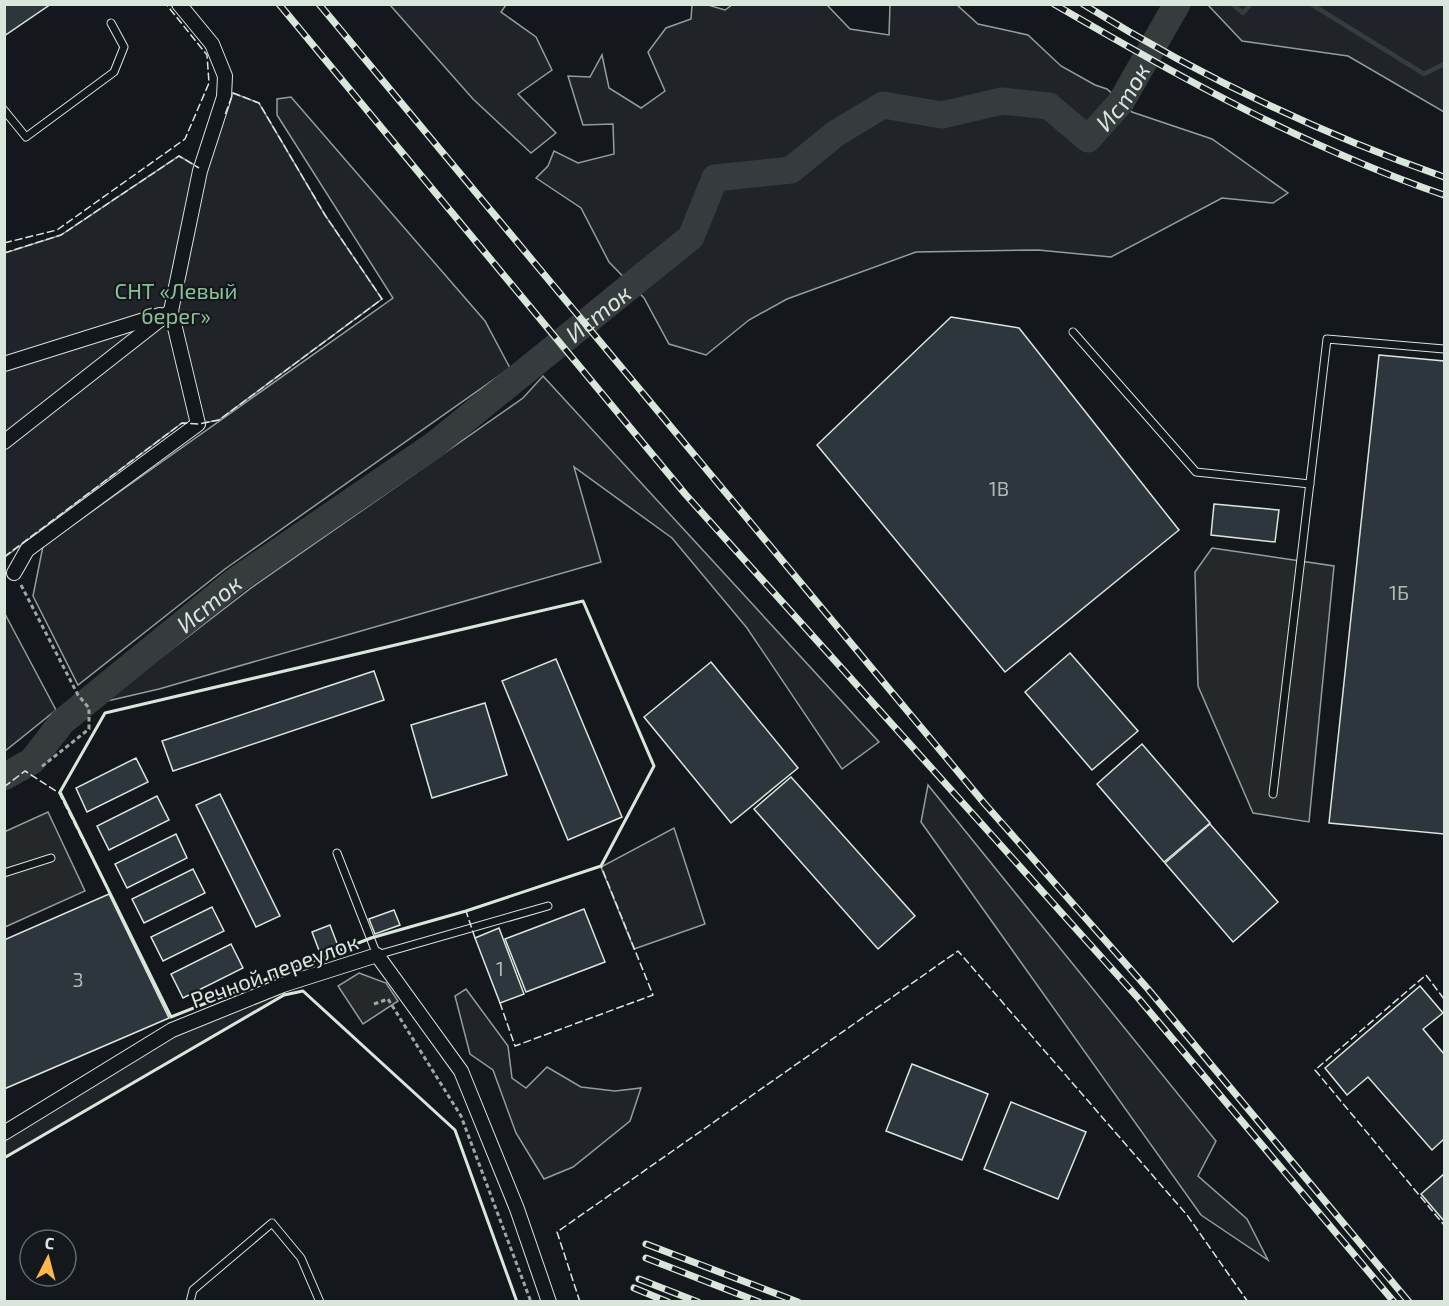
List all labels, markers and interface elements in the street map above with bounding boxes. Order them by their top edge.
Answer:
water label: Исток [1089,57,1155,136]
park label: СНТ «Левый берег» [115,277,237,328]
water label: Исток [559,277,636,348]
house number: 1В [989,476,1009,500]
water label: Исток [170,568,247,638]
house number: 1Б [1389,580,1409,604]
street label: Речной переулок [187,928,362,1013]
house number: 1 [496,956,504,980]
house number: 3 [72,967,84,991]
north arrow [18,1228,78,1288]
text: С [44,1233,55,1253]

